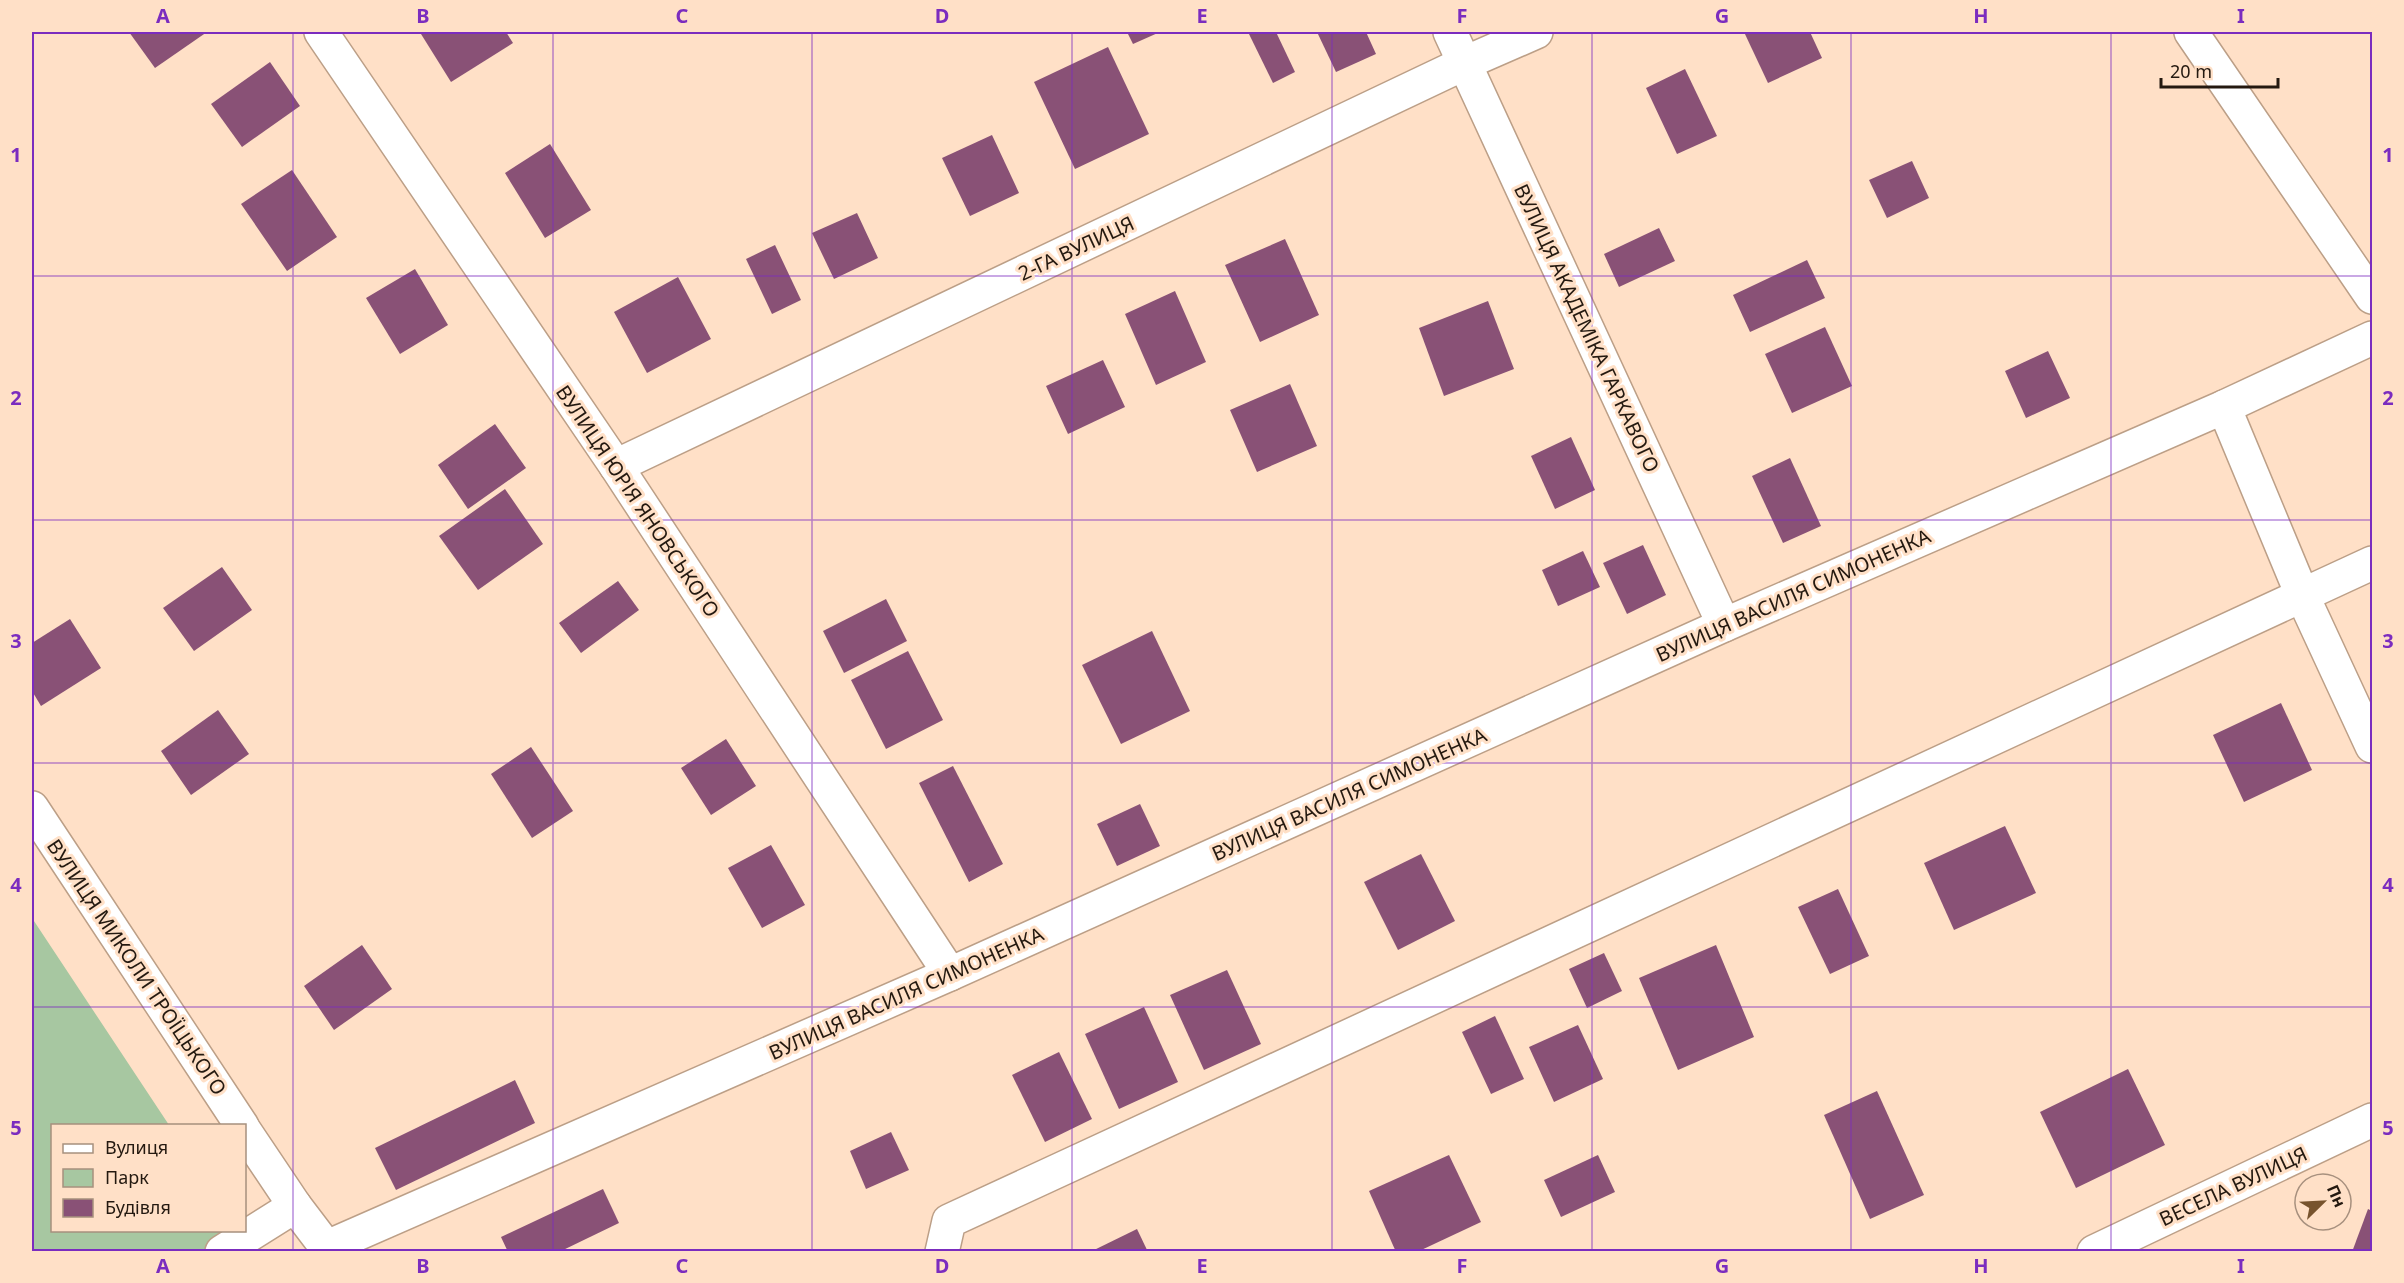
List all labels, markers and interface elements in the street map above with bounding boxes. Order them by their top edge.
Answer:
text: A [156,2,170,29]
text: B [416,2,430,29]
text: C [676,2,689,29]
text: D [935,2,949,29]
text: E [1196,2,1208,29]
text: F [1457,2,1467,29]
text: G [1715,2,1729,29]
text: H [1973,2,1989,29]
text: I [2237,2,2245,29]
scale bar [2161,51,2278,89]
text: 20 m [2170,59,2212,83]
text: 1 [10,141,22,168]
text: 1 [2382,141,2394,168]
street label: ВУЛИЦЯ АКАДЕМІКА ГАРКАВОГО [1508,179,1666,477]
street label: 2-ГА ВУЛИЦЯ [1014,209,1138,287]
street label: ВУЛИЦЯ ЮРІЯ ЯНОВСЬКОГО [550,380,726,622]
text: 2 [10,384,22,411]
text: 2 [2382,384,2394,411]
street label: ВУЛИЦЯ ВАСИЛЯ СИМОНЕНКА [1651,522,1935,668]
text: 3 [10,627,22,654]
text: 3 [2382,627,2394,654]
street label: ВУЛИЦЯ ВАСИЛЯ СИМОНЕНКА [1207,721,1491,867]
street label: ВУЛИЦЯ МИКОЛИ ТРОЇЦЬКОГО [41,834,233,1100]
text: 4 [10,871,22,898]
text: 4 [2382,871,2394,898]
street label: ВУЛИЦЯ ВАСИЛЯ СИМОНЕНКА [764,920,1048,1066]
text: 5 [10,1114,22,1141]
text: 5 [2382,1114,2394,1141]
legend [51,1124,246,1232]
text: Вулиця [105,1135,168,1159]
street label: ВЕСЕЛА ВУЛИЦЯ [2155,1140,2311,1232]
text: Парк [105,1165,149,1189]
north arrow [2293,1172,2353,1232]
text: Пн [2322,1181,2351,1211]
text: Будівля [105,1195,171,1219]
text: A [156,1252,170,1279]
text: B [416,1252,430,1279]
text: C [676,1252,689,1279]
text: D [935,1252,949,1279]
text: E [1196,1252,1208,1279]
text: F [1457,1252,1467,1279]
text: G [1715,1252,1729,1279]
text: H [1973,1252,1989,1279]
text: I [2237,1252,2245,1279]

